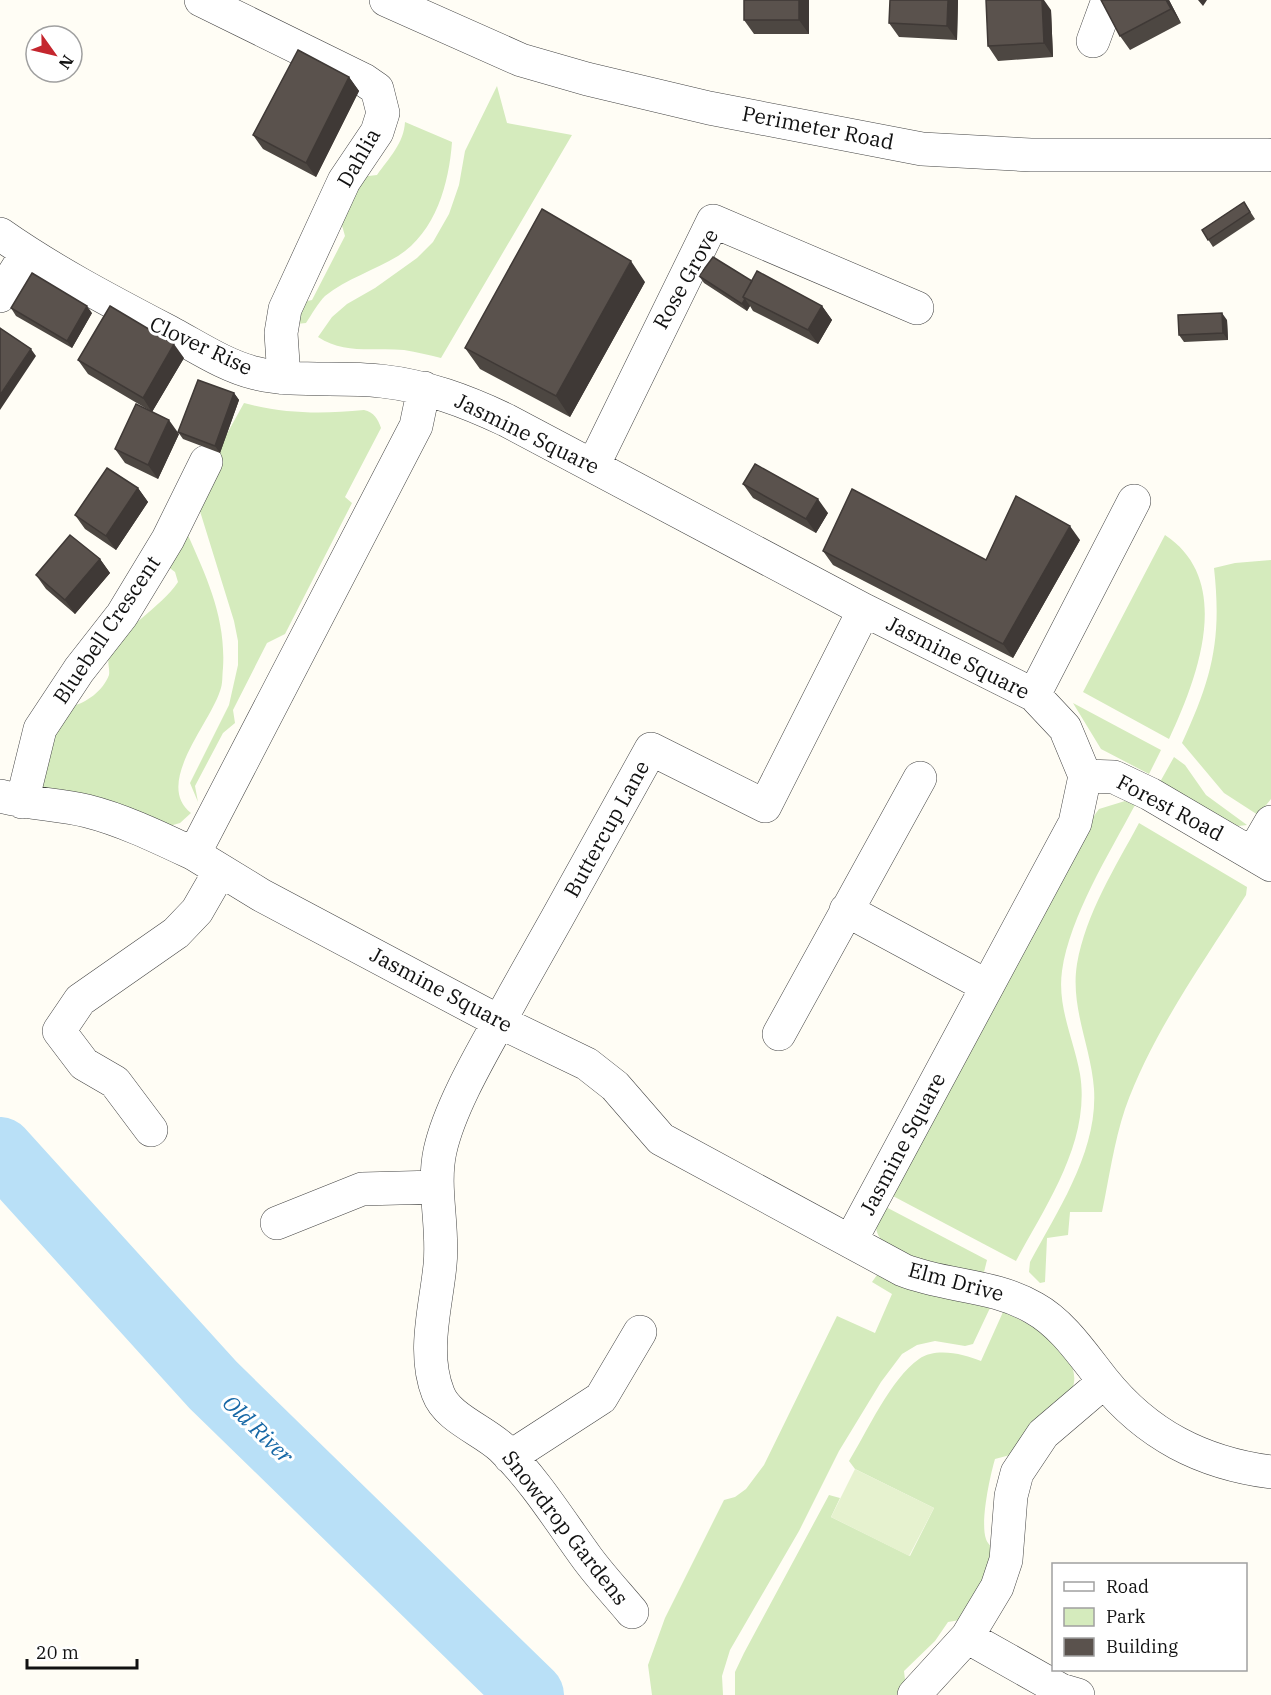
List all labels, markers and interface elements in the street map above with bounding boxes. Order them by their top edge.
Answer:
north arrow [24,24,84,84]
text: N [55,52,78,73]
street label: Perimeter Road [740,99,897,156]
street label: Dahlia [330,123,386,192]
street label: Rose Grove [646,223,724,334]
street label: Clover Rise [146,309,257,381]
street label: Jasmine Square [451,386,604,480]
street label: Bluebell Crescent [46,550,166,709]
street label: Jasmine Square [882,609,1035,705]
street label: Buttercup Lane [557,755,655,902]
street label: Forest Road [1112,767,1229,847]
street label: Jasmine Square [365,940,517,1038]
street label: Jasmine Square [853,1068,951,1220]
street label: Elm Drive [905,1255,1007,1307]
water label: Old River [217,1388,301,1470]
street label: Snowdrop Gardens [497,1444,635,1611]
legend [1052,1563,1247,1671]
text: Road [1106,1575,1149,1598]
text: Park [1106,1605,1146,1628]
scale bar [27,1632,136,1670]
text: Building [1106,1635,1178,1658]
text: 20 m [36,1641,79,1664]

